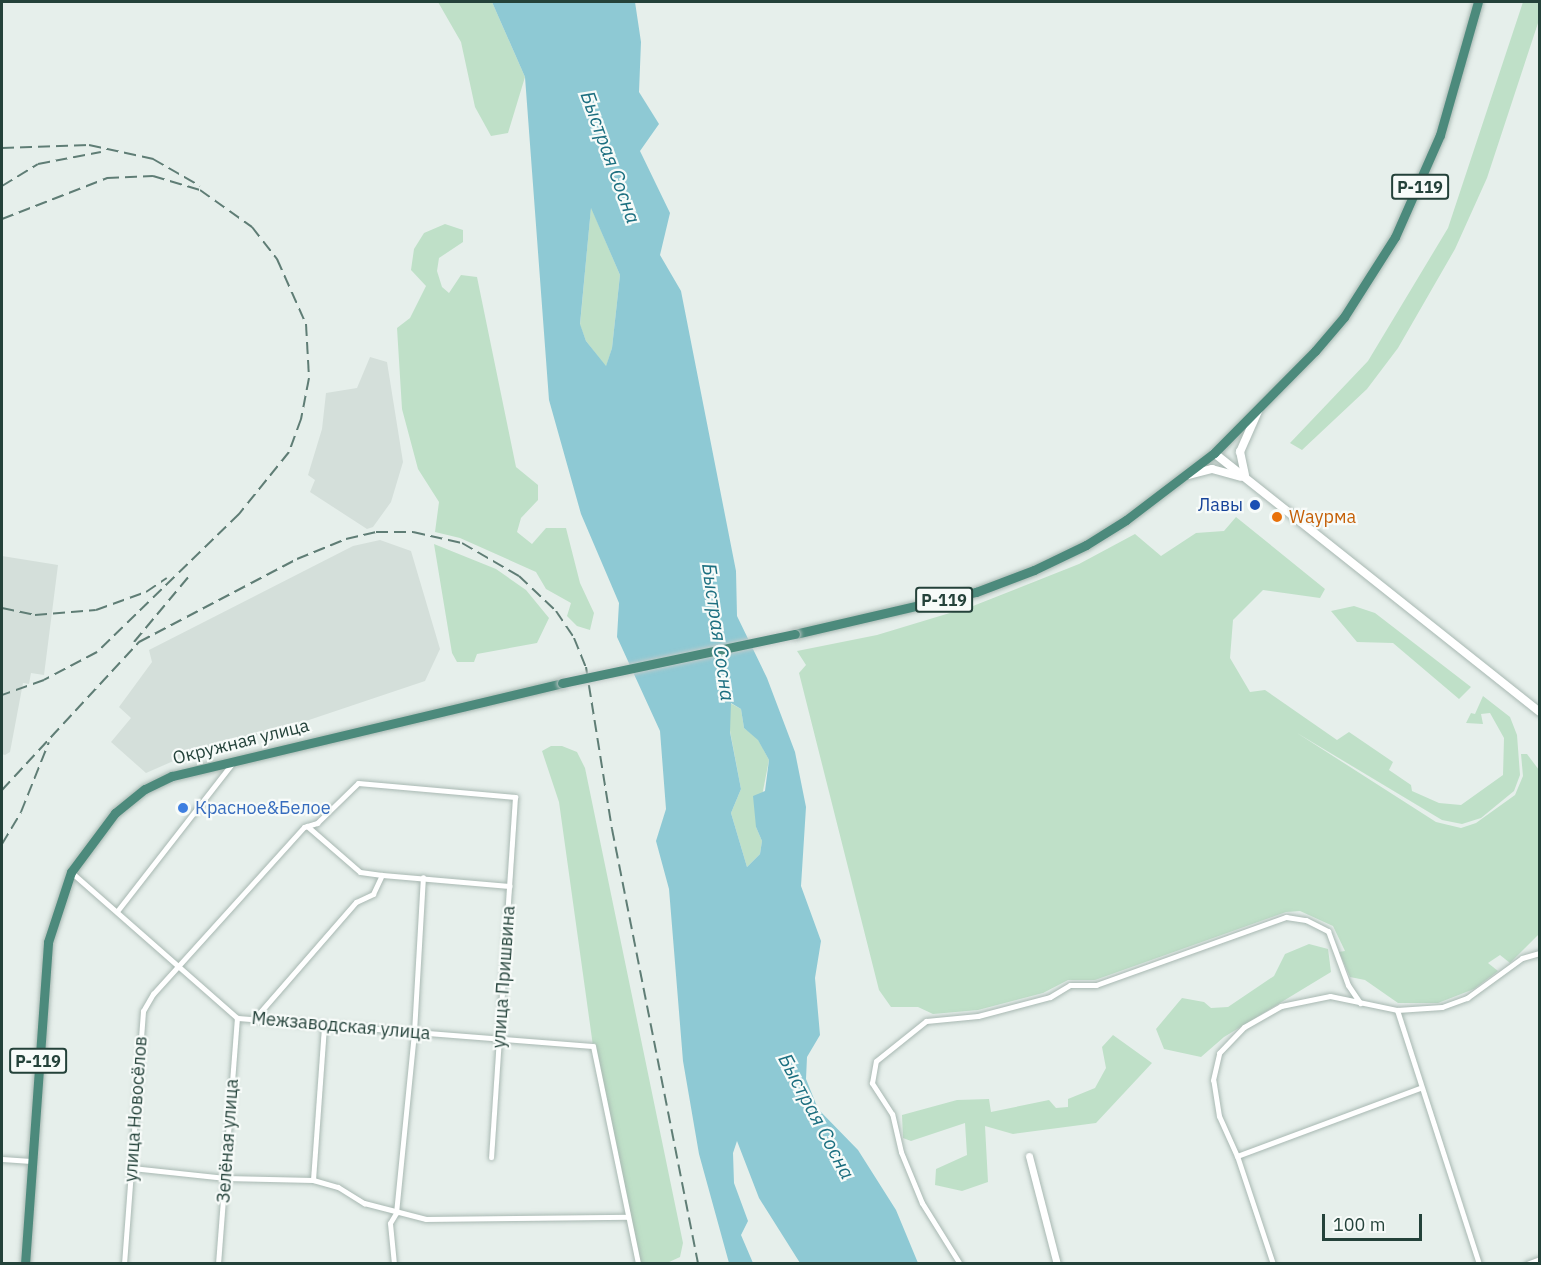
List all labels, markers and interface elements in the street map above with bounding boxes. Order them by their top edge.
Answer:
water label: Быстрая Сосна [576,88,646,226]
road number: Р-119 [1390,174,1450,200]
place label: Лавы [1198,494,1243,516]
marker: Лавы [1248,498,1262,512]
place label: Wаурма [1289,506,1356,528]
marker: Wаурма [1270,510,1284,524]
water label: Быстрая Сосна [697,562,741,702]
road number: Р-119 [914,587,974,613]
street label: Окружная улица [171,715,311,769]
place label: Красное&Белое [195,797,331,819]
marker: Красное&Белое [176,801,190,815]
street label: улица Пришвина [488,905,520,1049]
street label: Межзаводская улица [251,1007,431,1045]
street label: улица Новосёлов [120,1035,152,1183]
road number: Р-119 [8,1048,68,1074]
water label: Быстрая Сосна [774,1049,860,1183]
street label: Зелёная улица [213,1078,243,1204]
scale bar [1325,1202,1426,1240]
text: 100 m [1333,1213,1385,1236]

